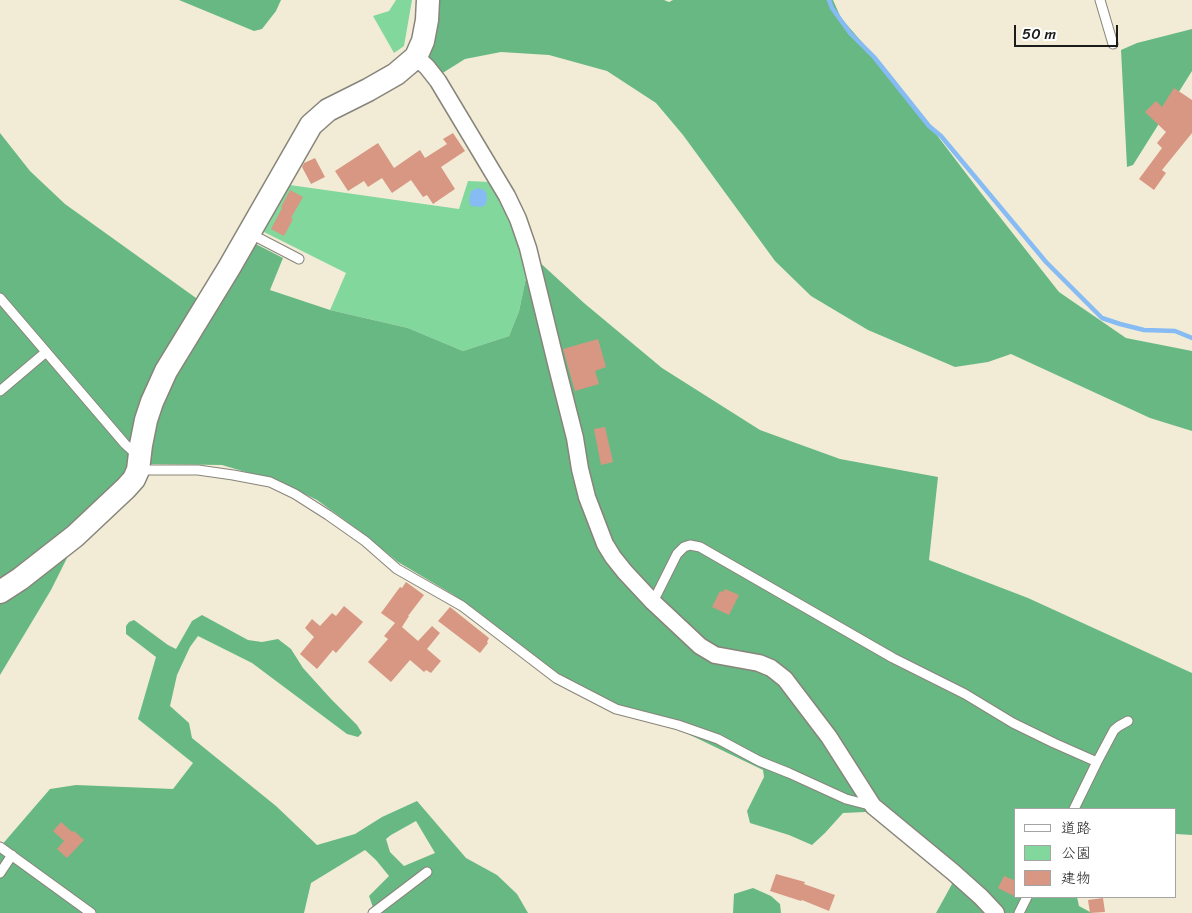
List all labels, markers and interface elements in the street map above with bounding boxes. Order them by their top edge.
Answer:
scale bar [1017,15,1121,47]
text: 50 m [1022,21,1056,47]
legend [1014,808,1177,898]
text: 道路 [1061,815,1091,841]
text: 公園 [1061,840,1091,866]
text: 建物 [1061,865,1091,891]

